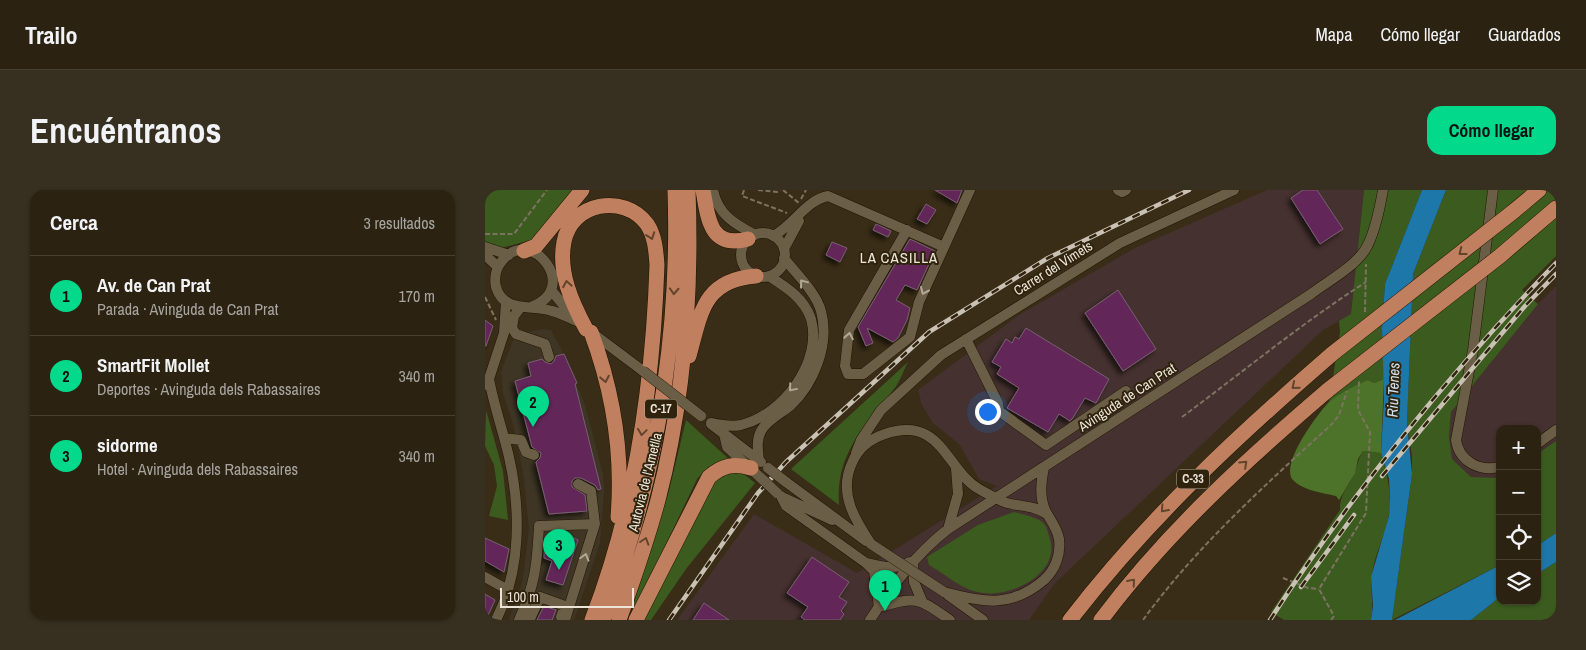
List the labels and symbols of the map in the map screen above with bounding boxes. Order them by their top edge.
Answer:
one-way arrow [646,231,656,240]
street label: Carrer del Vimets [1010,236,1096,299]
one-way arrow [1459,246,1468,255]
district label: LA CASILLA [860,247,938,268]
one-way arrow [800,279,809,289]
one-way arrow [563,280,573,289]
one-way arrow [919,286,930,295]
one-way arrow [669,287,680,295]
one-way arrow [843,331,853,340]
street label: Avinguda de Can Prat [1074,359,1179,436]
water label: Riu Tenes [1382,362,1404,418]
one-way arrow [599,375,610,383]
one-way arrow [1292,380,1301,389]
one-way arrow [788,383,797,392]
pin: 2 [517,386,549,427]
your location [975,399,1001,425]
road number: C-17 [645,400,677,418]
one-way arrow [638,427,648,436]
street label: Autovia de l'Ametlla [624,430,666,534]
one-way arrow [1238,461,1247,470]
road number: C-33 [1177,470,1209,488]
one-way arrow [1161,503,1170,512]
pin: 3 [543,529,575,570]
one-way arrow [640,537,650,545]
one-way arrow [580,553,590,562]
pin: 1 [869,570,901,611]
one-way arrow [1126,579,1135,588]
scale bar [500,585,634,608]

